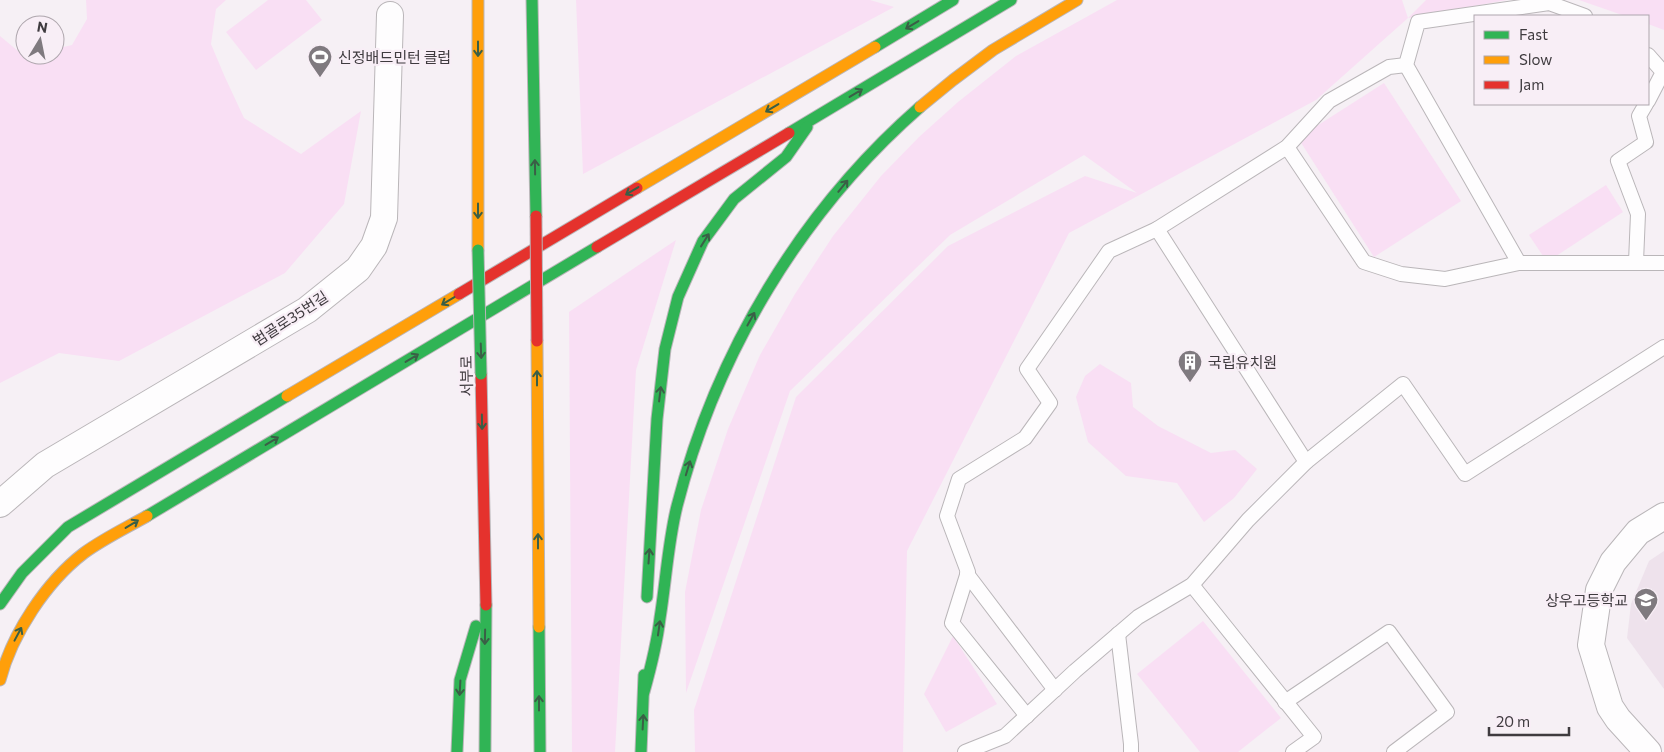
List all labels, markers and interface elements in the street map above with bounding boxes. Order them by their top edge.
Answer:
north arrow [15,15,65,65]
legend [1474,15,1649,105]
text: N [36,17,49,36]
one-way arrow [905,20,919,30]
text: Fast [1519,25,1548,43]
one-way arrow [473,40,483,56]
sports icon: 신정배드민턴 클럽 [307,44,333,78]
place label: 신정배드민턴 클럽 [338,48,451,66]
text: Slow [1519,50,1552,68]
text: Jam [1519,75,1544,93]
one-way arrow [848,87,862,97]
one-way arrow [765,104,779,114]
one-way arrow [530,160,540,176]
one-way arrow [838,179,849,192]
one-way arrow [626,187,640,197]
one-way arrow [473,202,483,219]
one-way arrow [700,233,710,247]
street label: 범골로35번길 [249,287,331,349]
one-way arrow [441,297,455,307]
one-way arrow [746,312,756,326]
one-way arrow [476,342,486,359]
building icon: 국립유치원 [1177,349,1203,383]
one-way arrow [404,352,418,362]
place label: 국립유치원 [1208,353,1277,371]
street label: 서부로 [457,355,475,397]
one-way arrow [532,371,542,387]
one-way arrow [655,386,665,402]
one-way arrow [478,414,487,430]
one-way arrow [265,435,279,445]
one-way arrow [684,461,694,477]
one-way arrow [125,518,139,528]
one-way arrow [533,533,543,550]
one-way arrow [644,548,653,564]
school or university icon: 상우고등학교 [1633,587,1659,621]
place label: 상우고등학교 [1545,591,1628,609]
one-way arrow [654,620,664,636]
one-way arrow [13,627,23,642]
one-way arrow [480,629,490,645]
one-way arrow [455,680,465,696]
one-way arrow [534,696,544,712]
scale bar [1489,704,1569,736]
text: 20 m [1496,712,1530,730]
one-way arrow [638,714,647,730]

